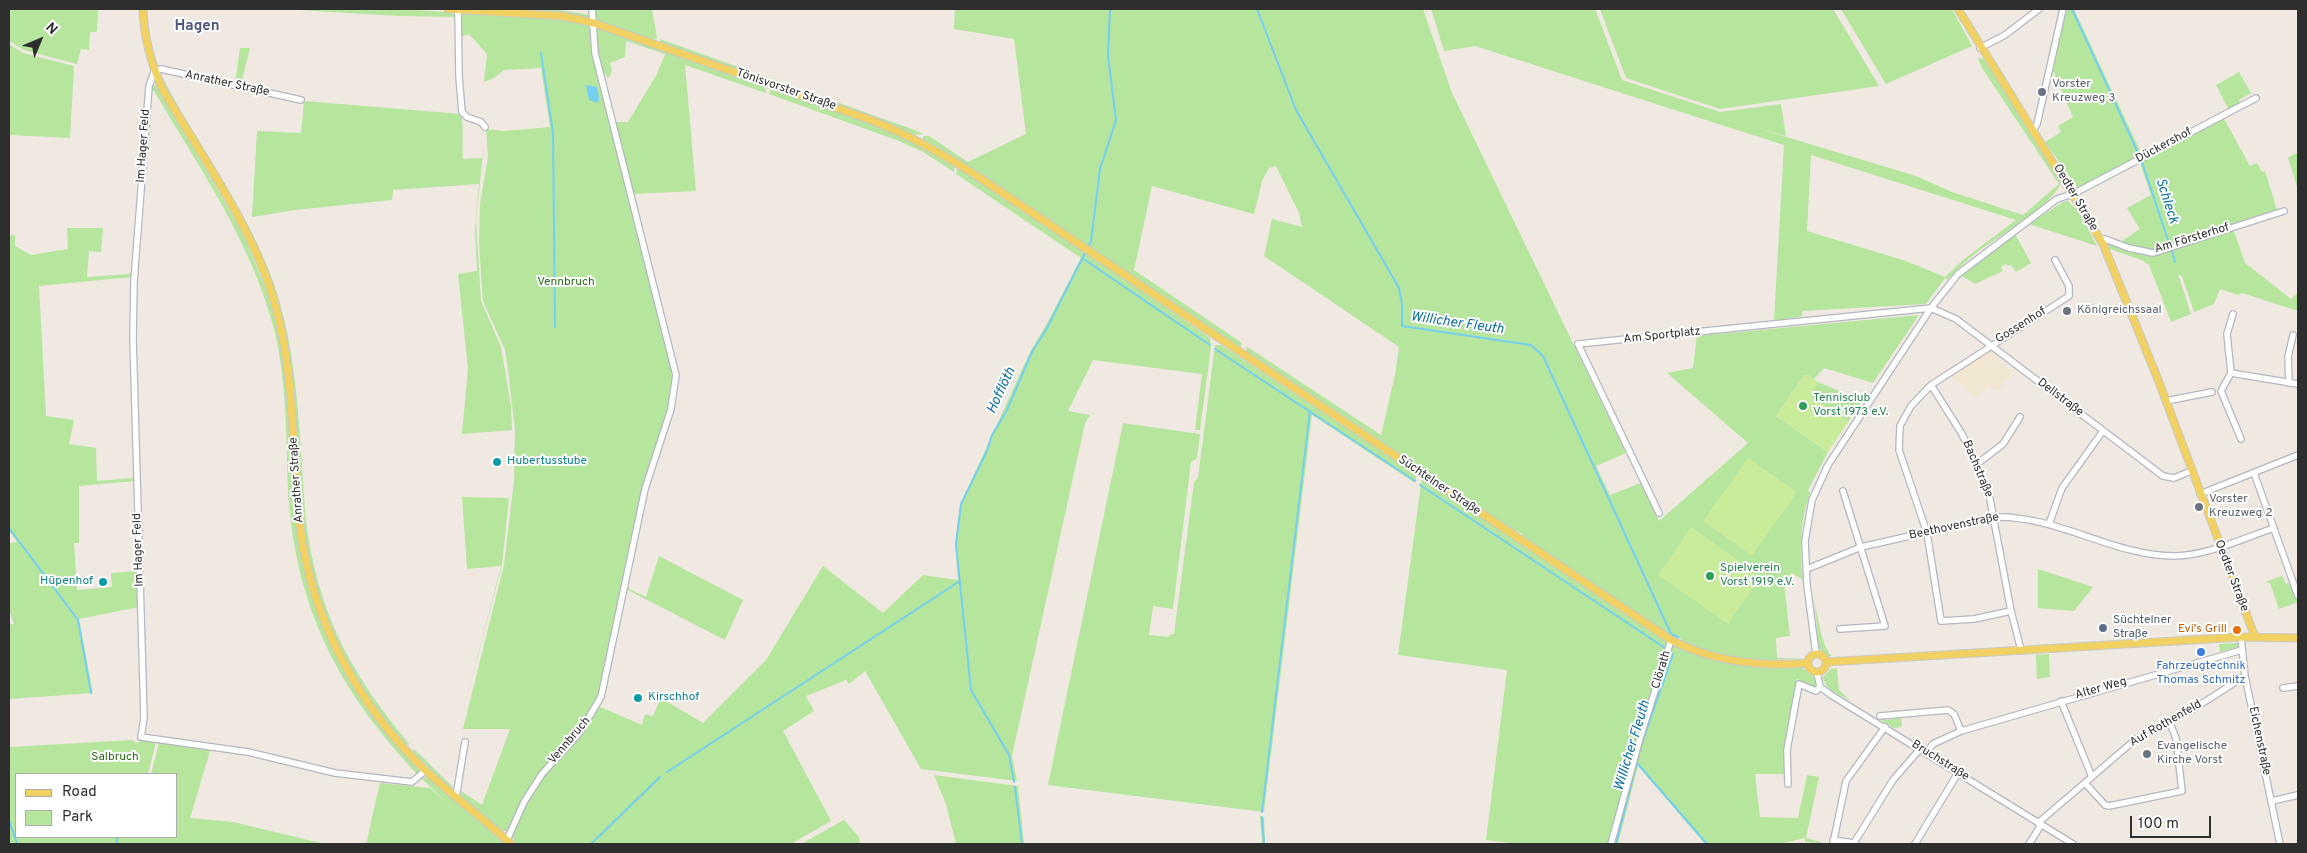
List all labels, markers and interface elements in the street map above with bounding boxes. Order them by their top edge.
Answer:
north arrow [15,15,65,65]
district label: Hagen [174,18,220,36]
text: N [41,19,61,39]
street label: Tönisvorster Straße [734,66,838,114]
street label: Anrather Straße [184,68,270,100]
place label: Vorster Kreuzweg 3 [2052,78,2115,106]
marker: Vorster Kreuzweg 3 [2036,86,2048,98]
street label: Im Hager Feld [134,109,154,183]
street label: Dückershof [2134,125,2194,167]
street label: Oedter Straße [2049,162,2101,234]
water label: Schleck [2151,176,2181,226]
street label: Am Försterhof [2153,221,2231,257]
park label: Vennbruch [537,276,595,290]
place label: Königreichssaal [2077,304,2162,318]
street label: Gossenhof [1993,305,2049,347]
marker: Königreichssaal [2061,305,2073,317]
water label: Willicher Fleuth [1409,309,1505,339]
street label: Am Sportplatz [1623,325,1701,347]
water label: Hofflöth [984,365,1020,417]
street label: Dellstraße [2034,376,2086,420]
place label: Tennisclub Vorst 1973 e.V. [1813,392,1888,420]
marker: Tennisclub Vorst 1973 e.V. [1797,400,1809,412]
street label: Anrather Straße [287,437,307,523]
street label: Bachstraße [1959,438,1995,500]
street label: Süchtelner Straße [1395,453,1483,519]
place label: Hubertusstube [507,455,587,469]
marker: Hubertusstube [491,456,503,468]
place label: Vorster Kreuzweg 2 [2209,493,2273,521]
marker: Vorster Kreuzweg 2 [2193,501,2205,513]
street label: Beethovenstraße [1908,510,2000,544]
street label: Im Hager Feld [131,513,147,587]
street label: Oedter Straße [2211,538,2251,614]
place label: Spielverein Vorst 1919 e.V. [1720,562,1794,590]
marker: Spielverein Vorst 1919 e.V. [1704,570,1716,582]
place label: Hüpenhof [40,575,93,589]
marker: Hüpenhof [97,576,109,588]
place label: Süchtelner Straße [2113,614,2172,642]
marker: Süchtelner Straße [2097,622,2109,634]
place label: Evi's Grill [2178,623,2227,637]
marker: Evi's Grill [2231,624,2243,636]
marker: Fahrzeugtechnik Thomas Schmitz [2195,646,2207,658]
street label: Clörath [1649,649,1675,691]
place label: Fahrzeugtechnik Thomas Schmitz [2156,660,2246,688]
street label: Alter Weg [2074,675,2128,703]
place label: Kirschhof [648,691,699,705]
marker: Kirschhof [632,692,644,704]
street label: Auf Rothenfeld [2128,698,2204,750]
water label: Willicher Fleuth [1611,699,1655,793]
street label: Eichenstraße [2245,705,2273,777]
street label: Vennbruch [546,714,594,768]
street label: Bruchstraße [1909,738,1971,784]
place label: Evangelische Kirche Vorst [2157,740,2227,768]
marker: Evangelische Kirche Vorst [2141,748,2153,760]
park label: Salbruch [91,751,139,765]
legend [15,773,178,838]
text: Road [62,783,97,802]
scale bar [2132,806,2213,838]
text: Park [62,808,93,827]
text: 100 m [2138,815,2179,834]

